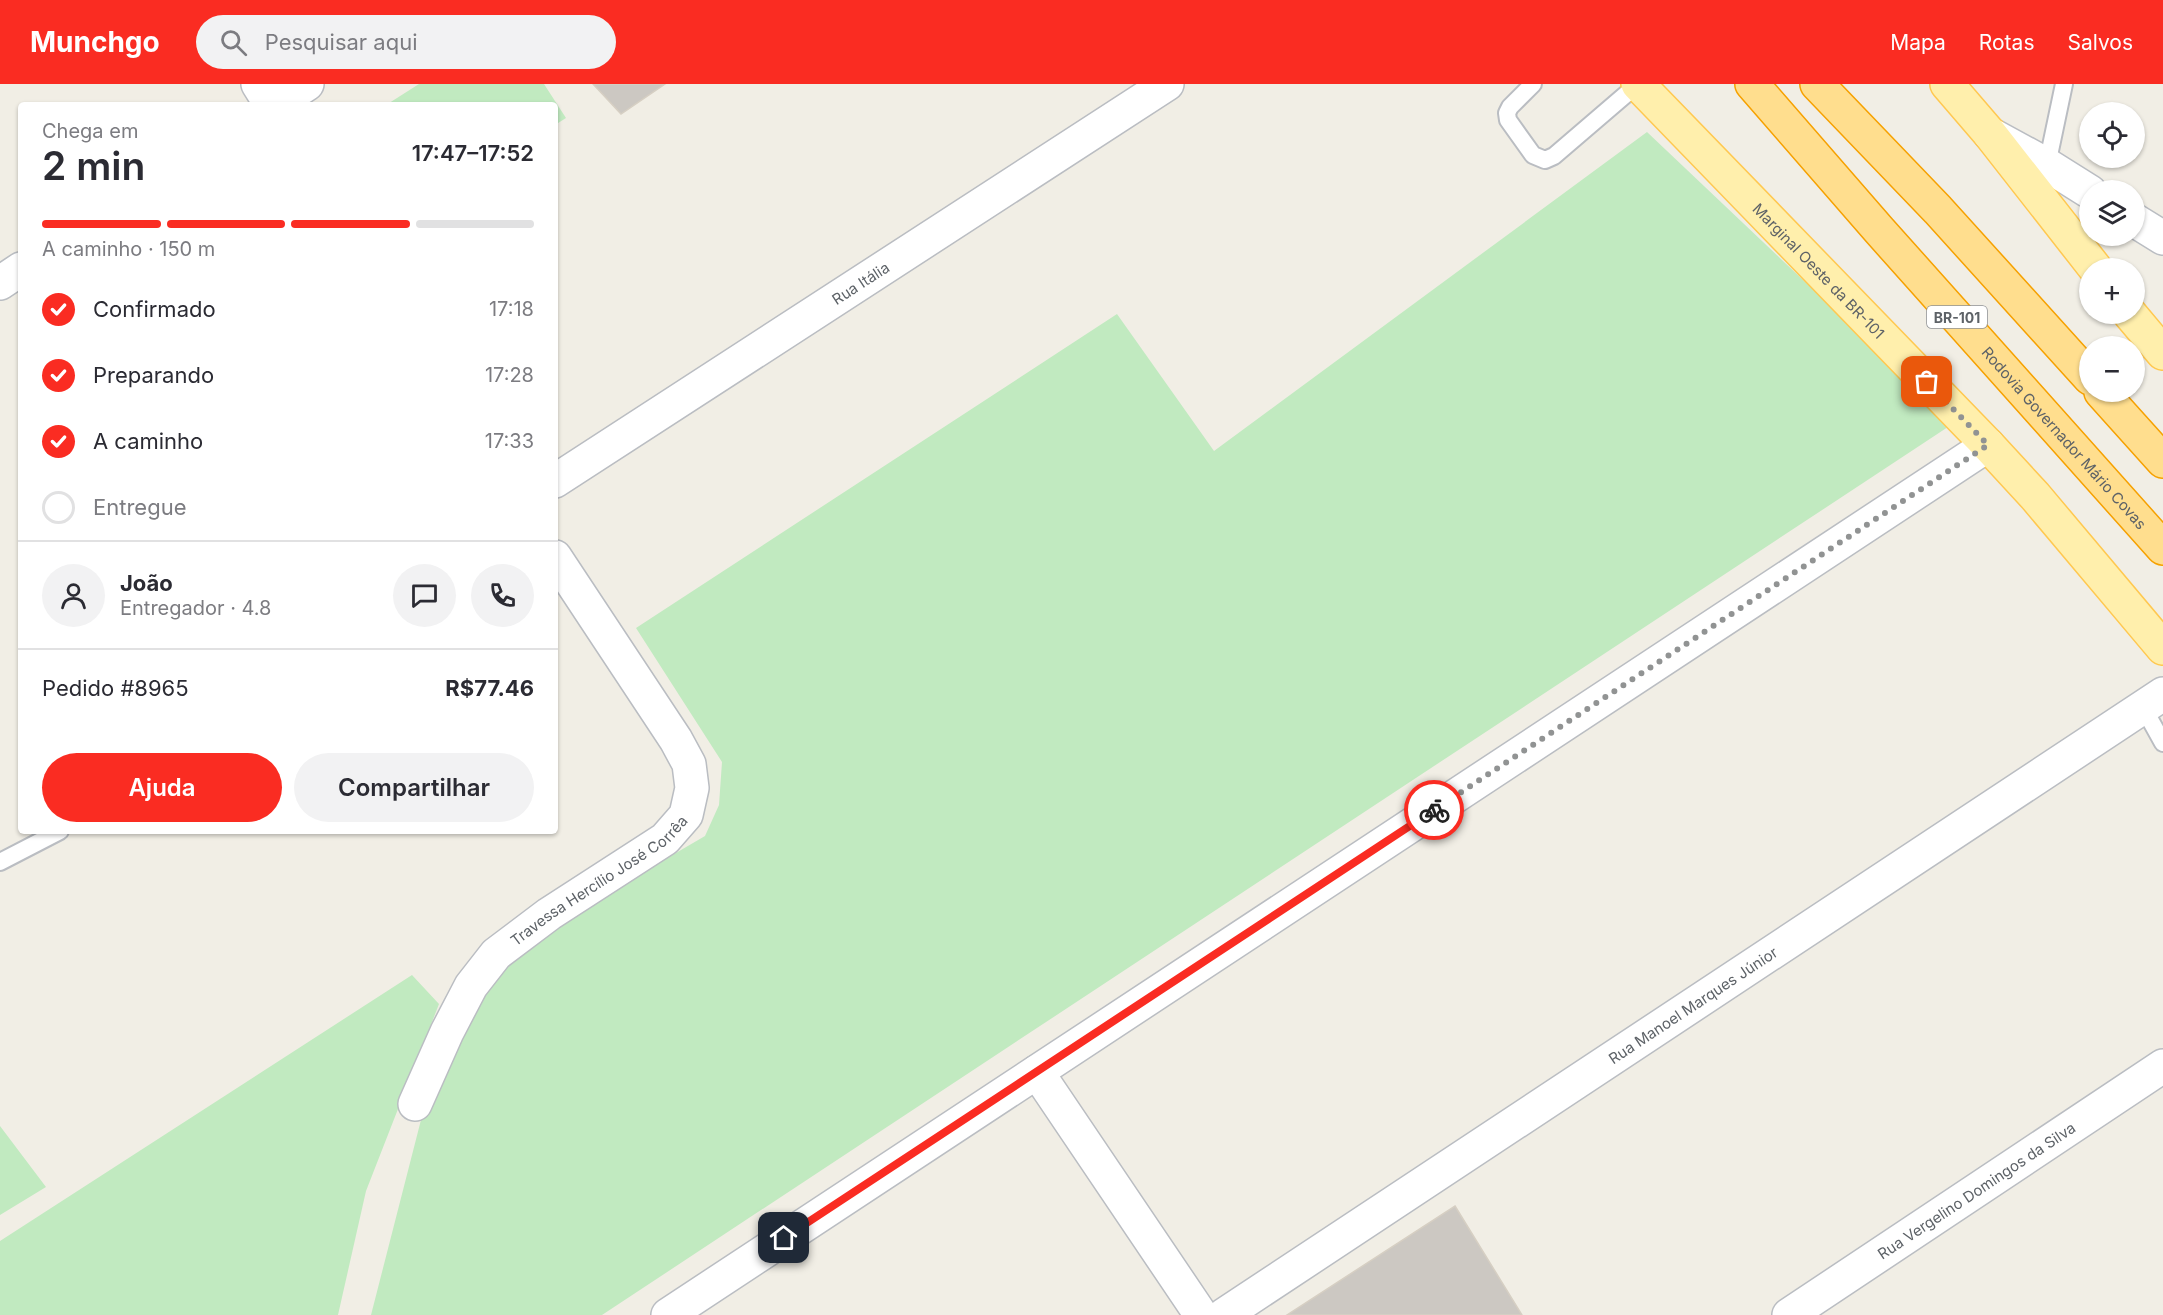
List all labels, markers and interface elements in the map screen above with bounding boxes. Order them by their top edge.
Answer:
search box [196,15,616,69]
text: Munchgo [30,25,160,59]
icon: search [217,26,250,59]
text: Pesquisar aqui [265,29,418,55]
text: Mapa [1890,30,1946,55]
text: Rotas [1979,30,2034,55]
text: Salvos [2067,30,2133,55]
map controls [2079,102,2145,402]
button: locate [2079,102,2145,168]
text: Chega em [42,119,138,143]
text: 17:47–17:52 [412,140,534,166]
text: 2 min [42,142,145,189]
button: layers [2079,180,2145,246]
street label: Marginal Oeste da BR-101 [1749,199,1889,342]
text: A caminho · 150 m [42,237,215,261]
street label: Rua Itália [828,257,893,308]
button: + [2079,258,2145,324]
icon: check [42,293,75,326]
text: Confirmado [93,296,216,322]
text: 17:18 [489,297,534,321]
road number: BR-101 [1927,306,1987,328]
button: − [2079,336,2145,402]
street label: Rodovia Governador Mário Covas [1978,343,2151,533]
pin [1901,356,1952,407]
icon: check [42,359,75,392]
text: Preparando [93,362,214,388]
text: 17:28 [485,363,534,387]
icon: bag [1910,365,1943,398]
icon: check [42,425,75,458]
text: A caminho [93,428,203,454]
text: 17:33 [485,429,534,453]
text: Entregue [93,494,187,520]
button: person [42,564,105,627]
button: chat [393,564,456,627]
button: phone [471,564,534,627]
text: João [120,570,173,596]
text: Entregador · 4.8 [120,596,271,620]
text: Pedido #8965 [42,675,189,701]
text: R$77.46 [445,675,534,701]
button: Ajuda [42,753,282,822]
button: Compartilhar [294,753,534,822]
courier [1404,780,1464,840]
icon: bike [1418,794,1451,827]
street label: Travessa Hercílio José Corrêa [506,811,691,949]
street label: Rua Manoel Marques Júnior [1605,942,1781,1068]
street label: Rua Vergelino Domingos da Silva [1874,1118,2079,1263]
pin [758,1212,809,1263]
icon: home [767,1221,800,1254]

